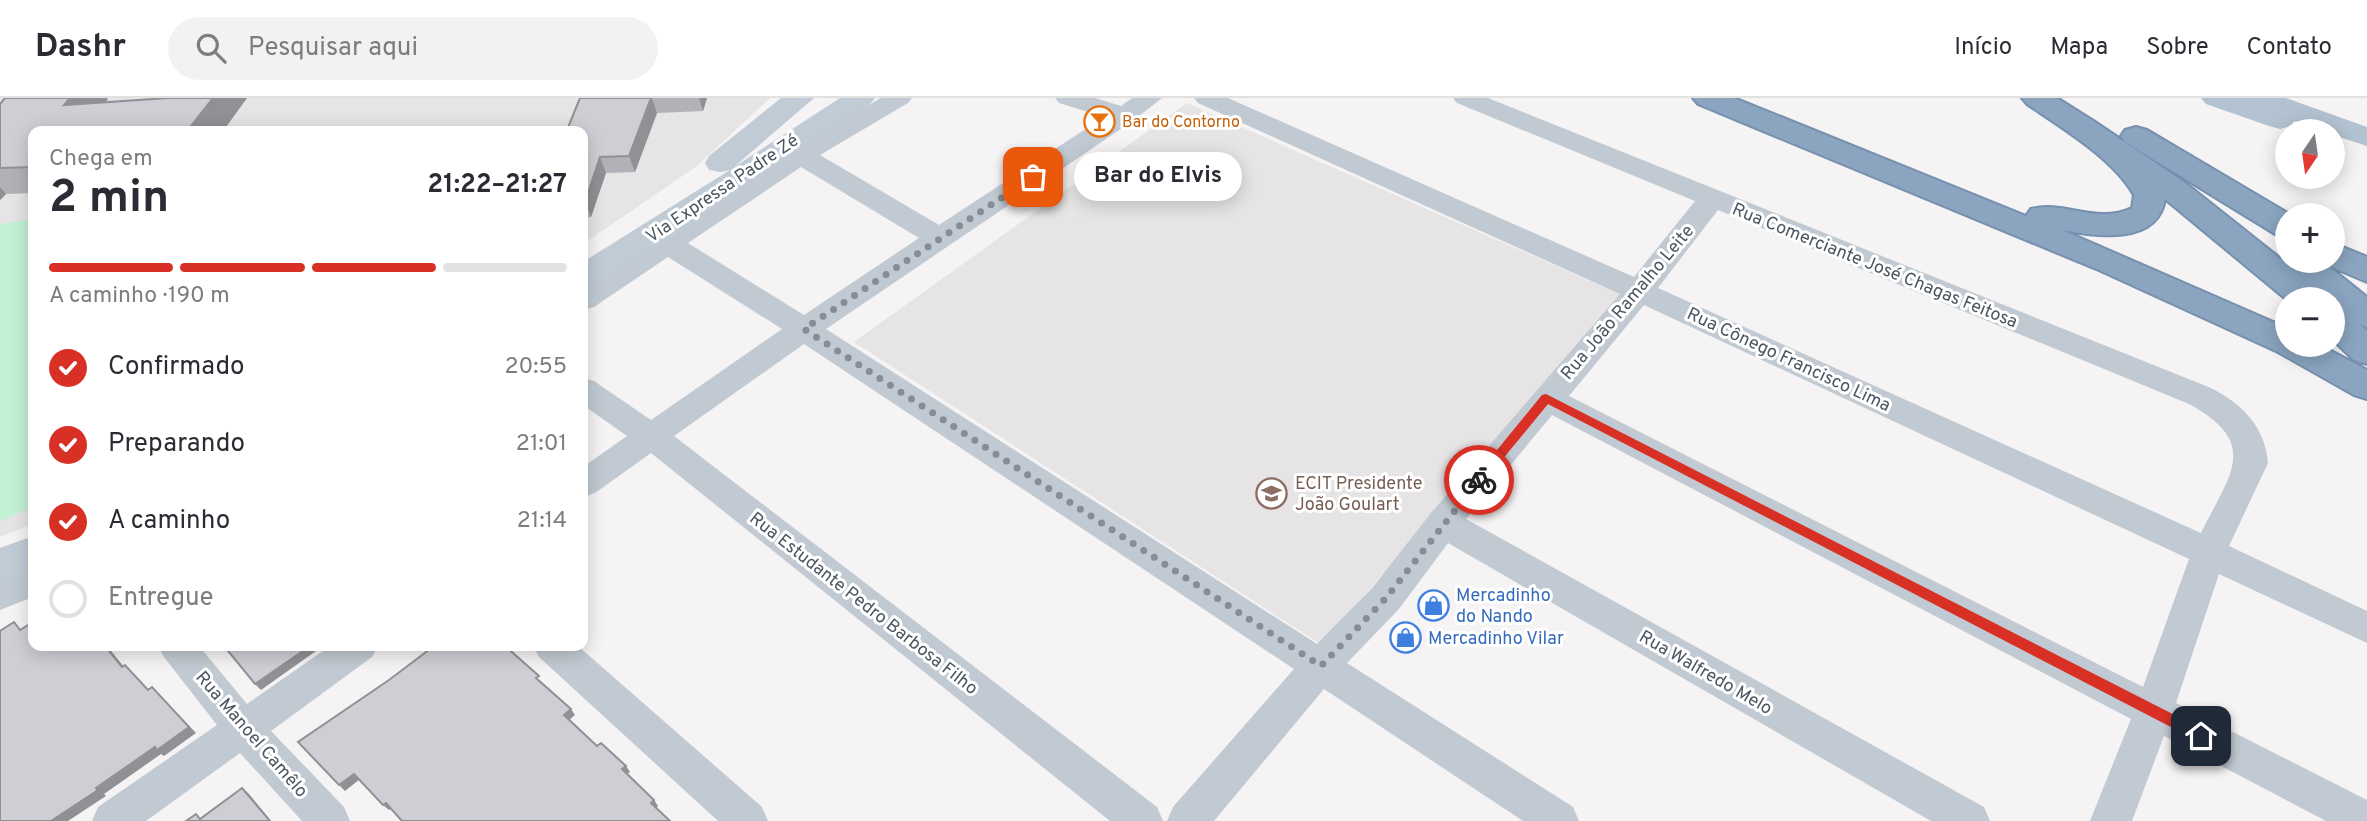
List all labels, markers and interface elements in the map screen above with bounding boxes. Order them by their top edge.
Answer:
search box [168,17,658,80]
text: Dashr [35,27,126,69]
icon: search [192,29,230,67]
text: Pesquisar aqui [248,32,418,65]
text: Início [1954,33,2012,63]
text: Mapa [2050,33,2108,63]
text: Sobre [2146,33,2209,63]
text: Contato [2247,33,2332,63]
bar icon: Bar do Contorno [1082,104,1116,138]
place label: Bar do Contorno [1122,113,1240,133]
north arrow [2275,119,2345,189]
map controls [2275,119,2345,357]
street label: Via Expressa Padre Zé [642,130,804,249]
text: Chega em [49,145,153,174]
pin [1003,147,1063,207]
callout: Bar do Elvis [1075,153,1243,202]
icon: bag [1014,158,1052,196]
text: Bar do Elvis [1094,162,1222,191]
text: 21:22–21:27 [427,169,567,202]
text: 2 min [49,170,169,229]
street label: Rua Comerciante José Chagas Feitosa [1728,198,2021,334]
button: + [2275,203,2345,273]
street label: Rua João Ramalho Leite [1556,221,1700,385]
text: A caminho · 190 m [49,282,230,311]
button: − [2275,287,2345,357]
street label: Rua Cônego Francisco Lima [1683,303,1894,418]
icon: check [49,349,87,387]
text: Confirmado [108,351,245,384]
text: 20:55 [504,353,567,382]
icon: check [49,426,87,464]
text: Preparando [108,428,245,461]
text: 21:01 [516,430,567,459]
courier [1444,445,1514,515]
icon: bike [1460,461,1498,499]
place label: ECIT Presidente João Goulart [1295,473,1422,517]
school or university icon: ECIT Presidente João Goulart [1255,476,1289,510]
icon: check [49,503,87,541]
text: A caminho [108,505,230,538]
text: 21:14 [517,507,567,536]
street label: Rua Estudante Pedro Barbosa Filho [744,508,982,701]
text: Entregue [108,582,214,615]
place label: Mercadinho do Nando [1456,585,1551,629]
shop icon: Mercadinho do Nando [1416,588,1450,622]
shop icon: Mercadinho Vilar [1388,621,1422,655]
street label: Rua Walfredo Melo [1635,626,1776,721]
place label: Mercadinho Vilar [1428,628,1564,651]
street label: Rua Manoel Camêlo [190,667,312,803]
pin [2171,706,2231,766]
icon: home [2182,717,2220,755]

